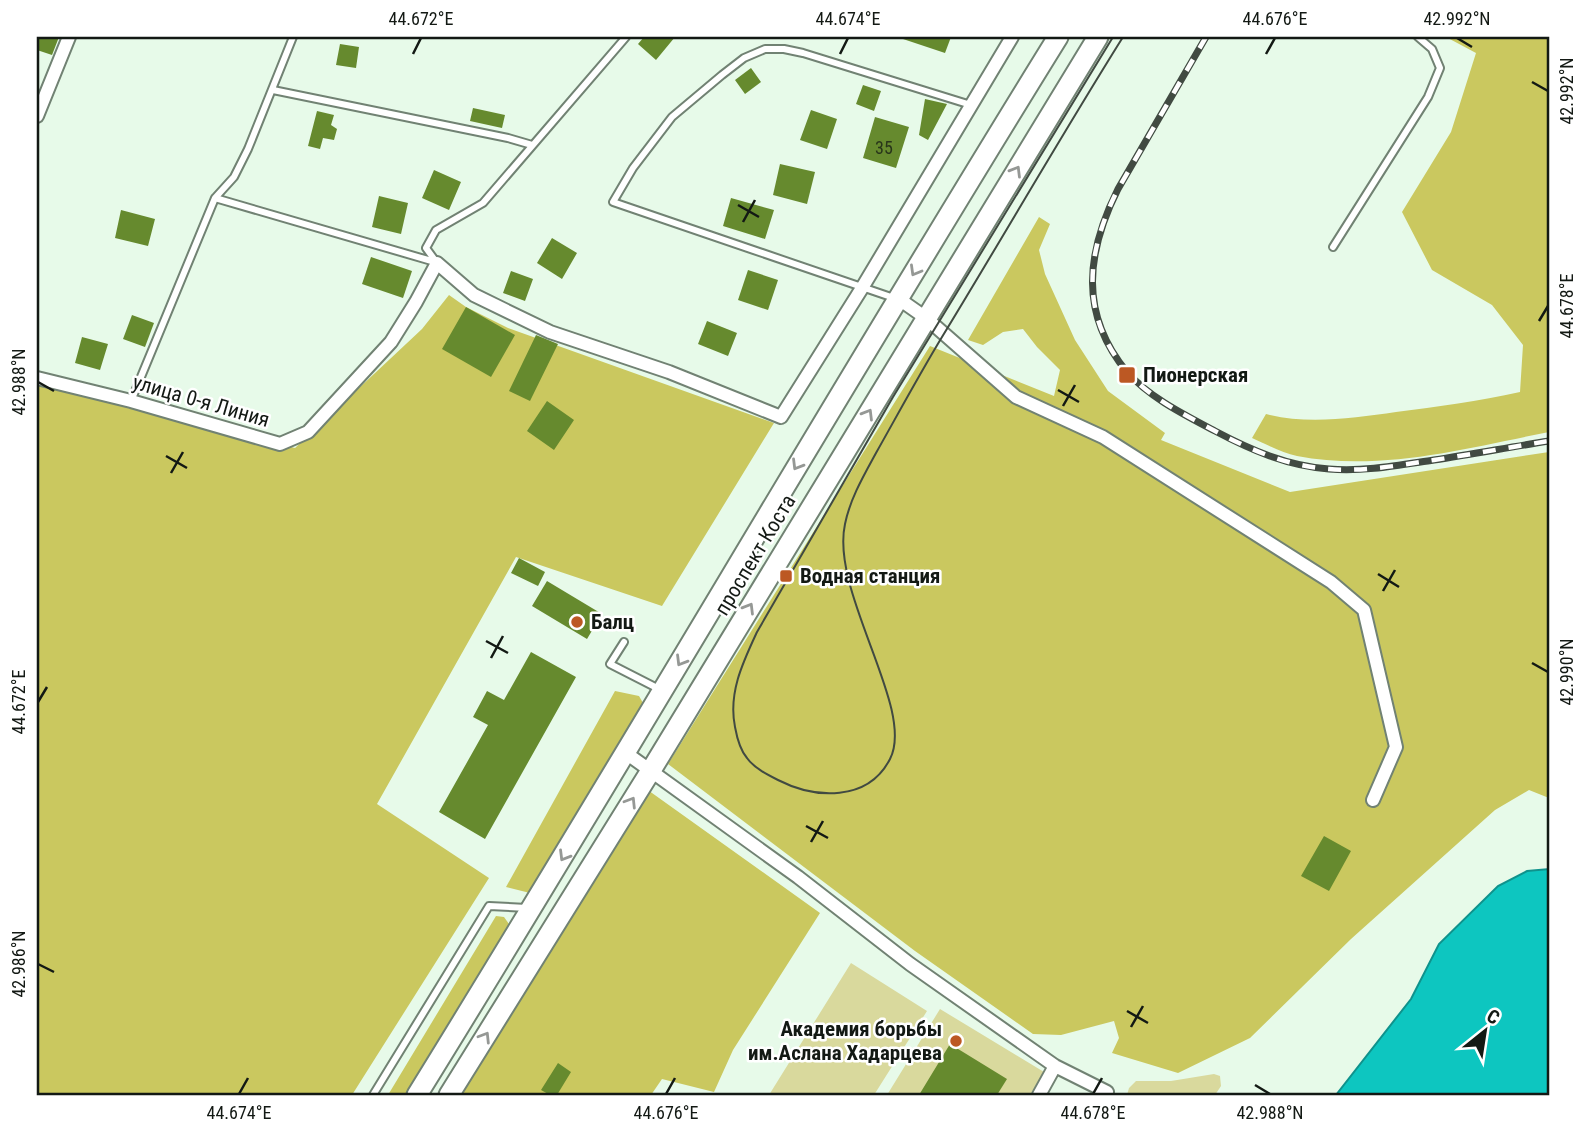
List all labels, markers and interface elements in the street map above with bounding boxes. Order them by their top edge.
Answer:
text: 44.672°E [389,8,453,29]
text: 44.674°E [816,8,880,29]
text: 44.676°E [1243,8,1307,29]
text: 42.992°N [1423,8,1491,29]
text: 42.992°N [1556,57,1577,125]
house number: 35 [875,137,893,158]
one-way arrow [1008,165,1021,178]
one-way arrow [911,263,924,276]
text: 44.678°E [1556,274,1577,338]
text: 42.988°N [8,348,29,416]
place label: Пионерская [1143,363,1248,387]
marker: Пионерская [1117,365,1137,385]
street label: улица 0-я Линия [130,370,272,432]
one-way arrow [859,409,872,422]
one-way arrow [792,458,805,471]
street label: проспект Коста [710,490,800,620]
place label: Водная станция [800,564,940,588]
marker: Водная станция [778,568,794,584]
one-way arrow [741,603,754,616]
place label: Балц [591,610,634,634]
marker: Балц [569,614,585,630]
text: 42.990°N [1556,638,1577,706]
one-way arrow [677,654,690,667]
text: 44.672°E [8,670,29,734]
one-way arrow [622,797,635,810]
one-way arrow [559,848,572,861]
text: 42.986°N [8,930,29,998]
north arrow [1450,996,1520,1066]
text: С [1483,1004,1504,1029]
place label: Академия борьбы им.Аслана Хадарцева [748,1017,942,1065]
one-way arrow [476,1032,489,1045]
marker: Академия борьбы им.Аслана Хадарцева [948,1033,964,1049]
text: 44.674°E [207,1102,271,1123]
text: 44.676°E [634,1102,698,1123]
text: 44.678°E [1061,1102,1125,1123]
text: 42.988°N [1236,1102,1304,1123]

